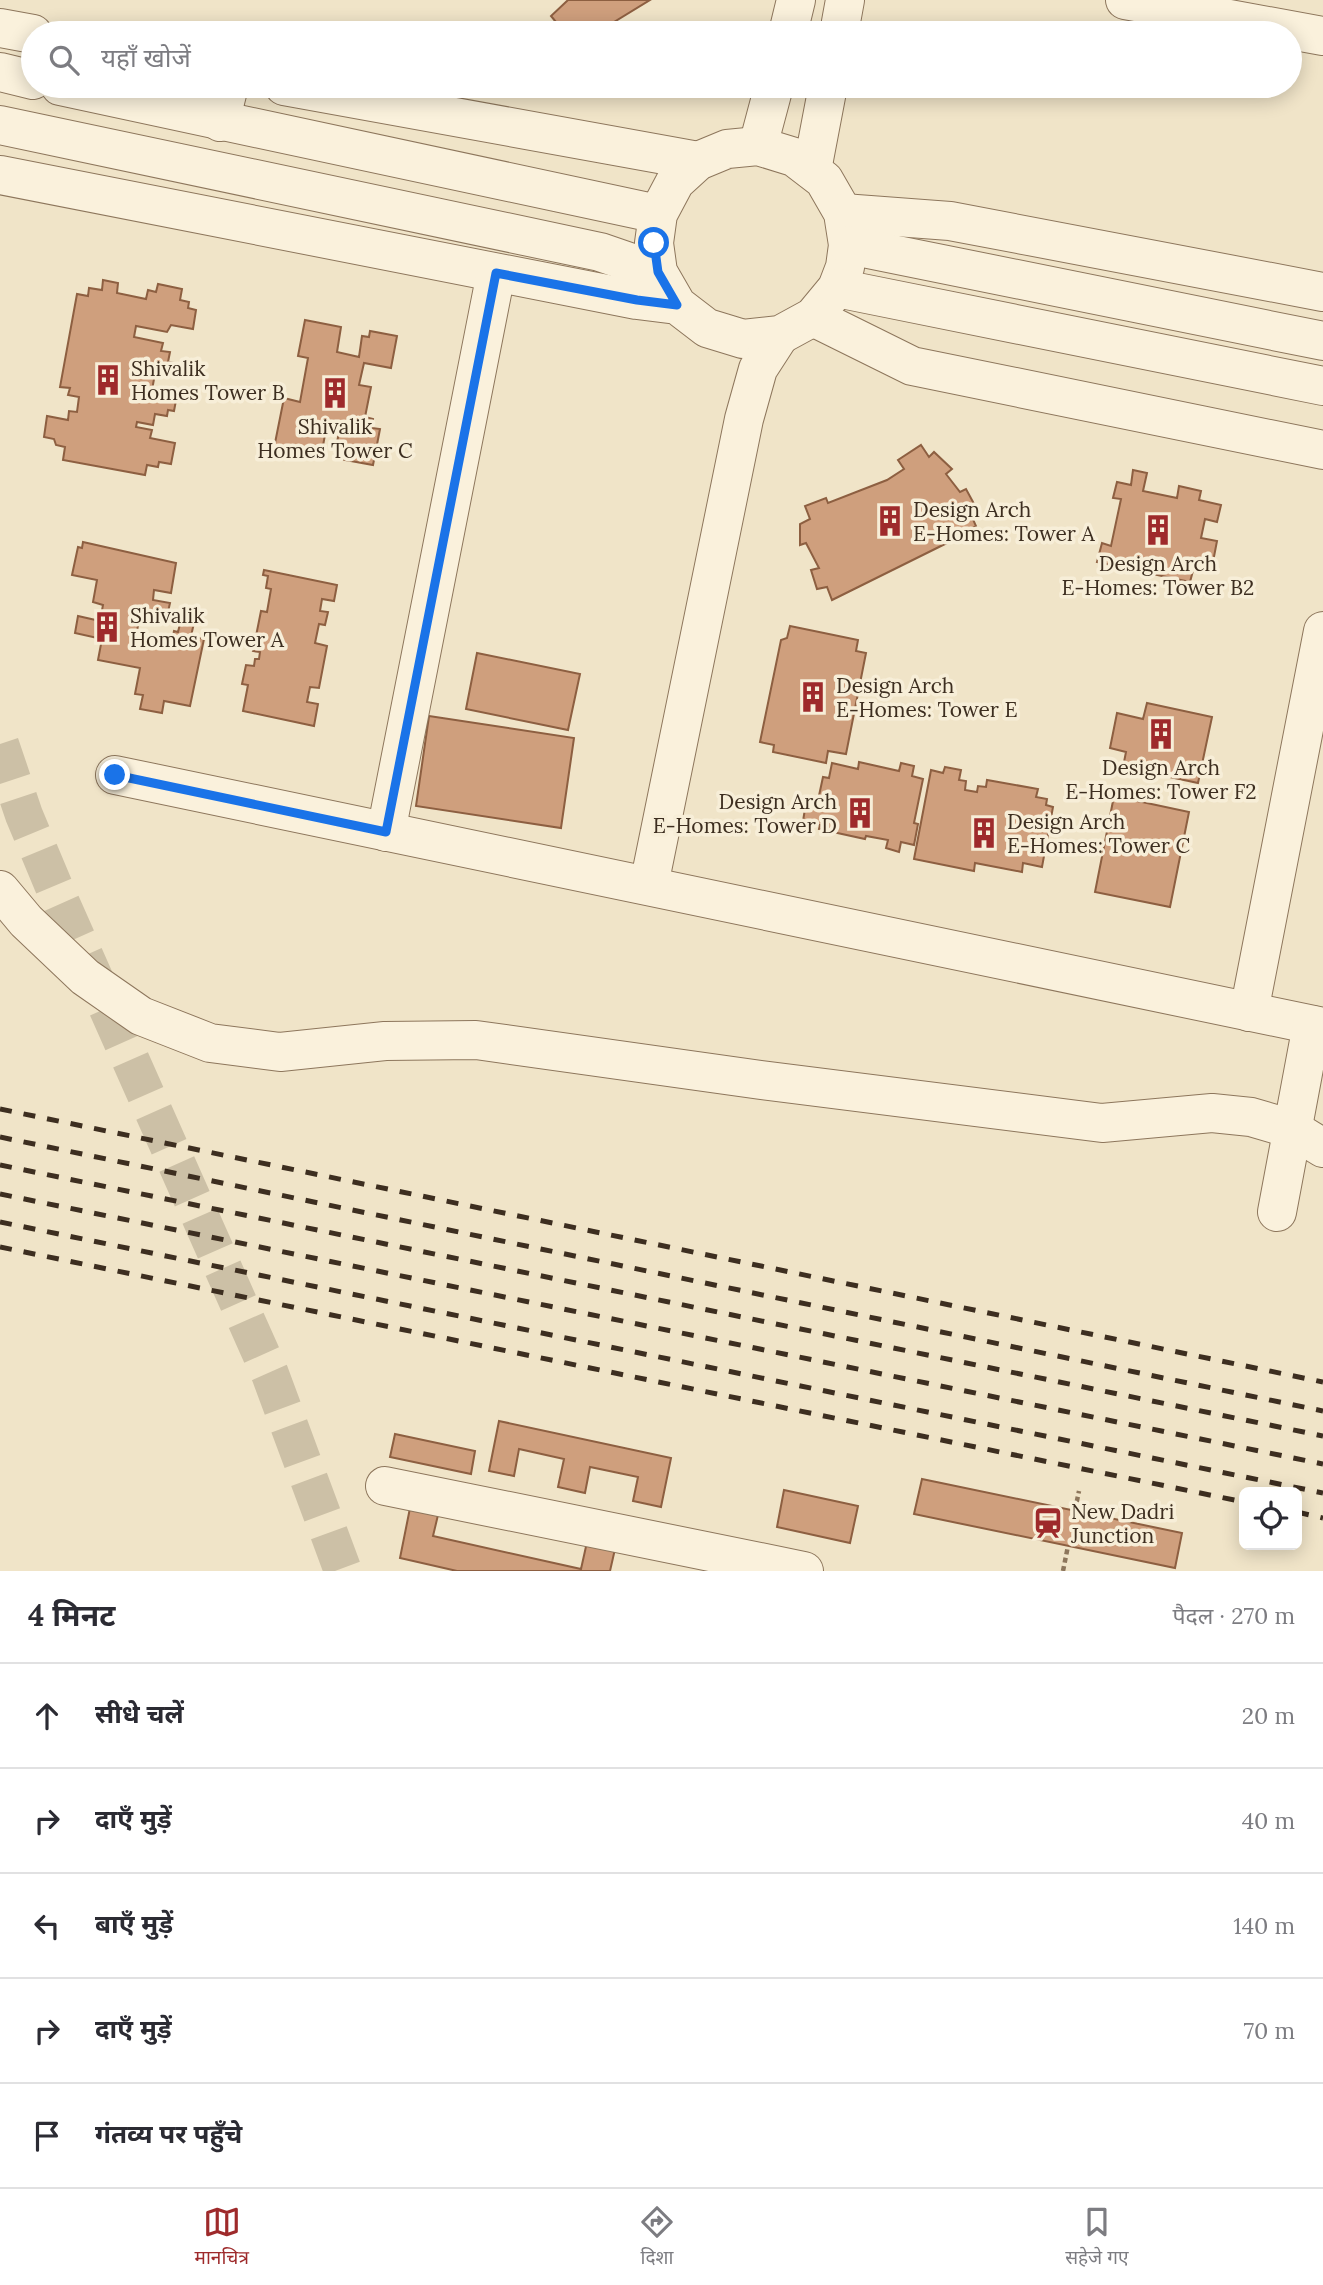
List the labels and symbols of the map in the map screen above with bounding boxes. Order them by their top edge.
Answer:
route start [638,227,669,258]
place label: Shivalik Homes Tower B [131,355,285,406]
building icon: Shivalik Homes Tower B [91,363,125,397]
building icon: Shivalik Homes Tower C [318,376,352,410]
place label: Shivalik Homes Tower C [257,413,413,464]
place label: Design Arch E-Homes: Tower A [913,496,1095,547]
building icon: Design Arch E-Homes: Tower A [873,504,907,538]
building icon: Design Arch E-Homes: Tower B2 [1141,513,1175,547]
place label: Design Arch E-Homes: Tower B2 [1062,550,1254,601]
place label: Shivalik Homes Tower A [130,602,285,653]
building icon: Shivalik Homes Tower A [90,610,124,644]
place label: Design Arch E-Homes: Tower E [836,672,1018,723]
building icon: Design Arch E-Homes: Tower E [796,680,830,714]
building icon: Design Arch E-Homes: Tower F2 [1144,717,1178,751]
place label: Design Arch E-Homes: Tower F2 [1065,754,1257,805]
route end [99,759,130,790]
place label: Design Arch E-Homes: Tower D [653,788,837,839]
building icon: Design Arch E-Homes: Tower D [843,796,877,830]
place label: Design Arch E-Homes: Tower C [1007,808,1190,859]
building icon: Design Arch E-Homes: Tower C [967,816,1001,850]
place label: New Dadri Junction [1070,1498,1174,1549]
station icon: New Dadri Junction [1031,1506,1065,1540]

